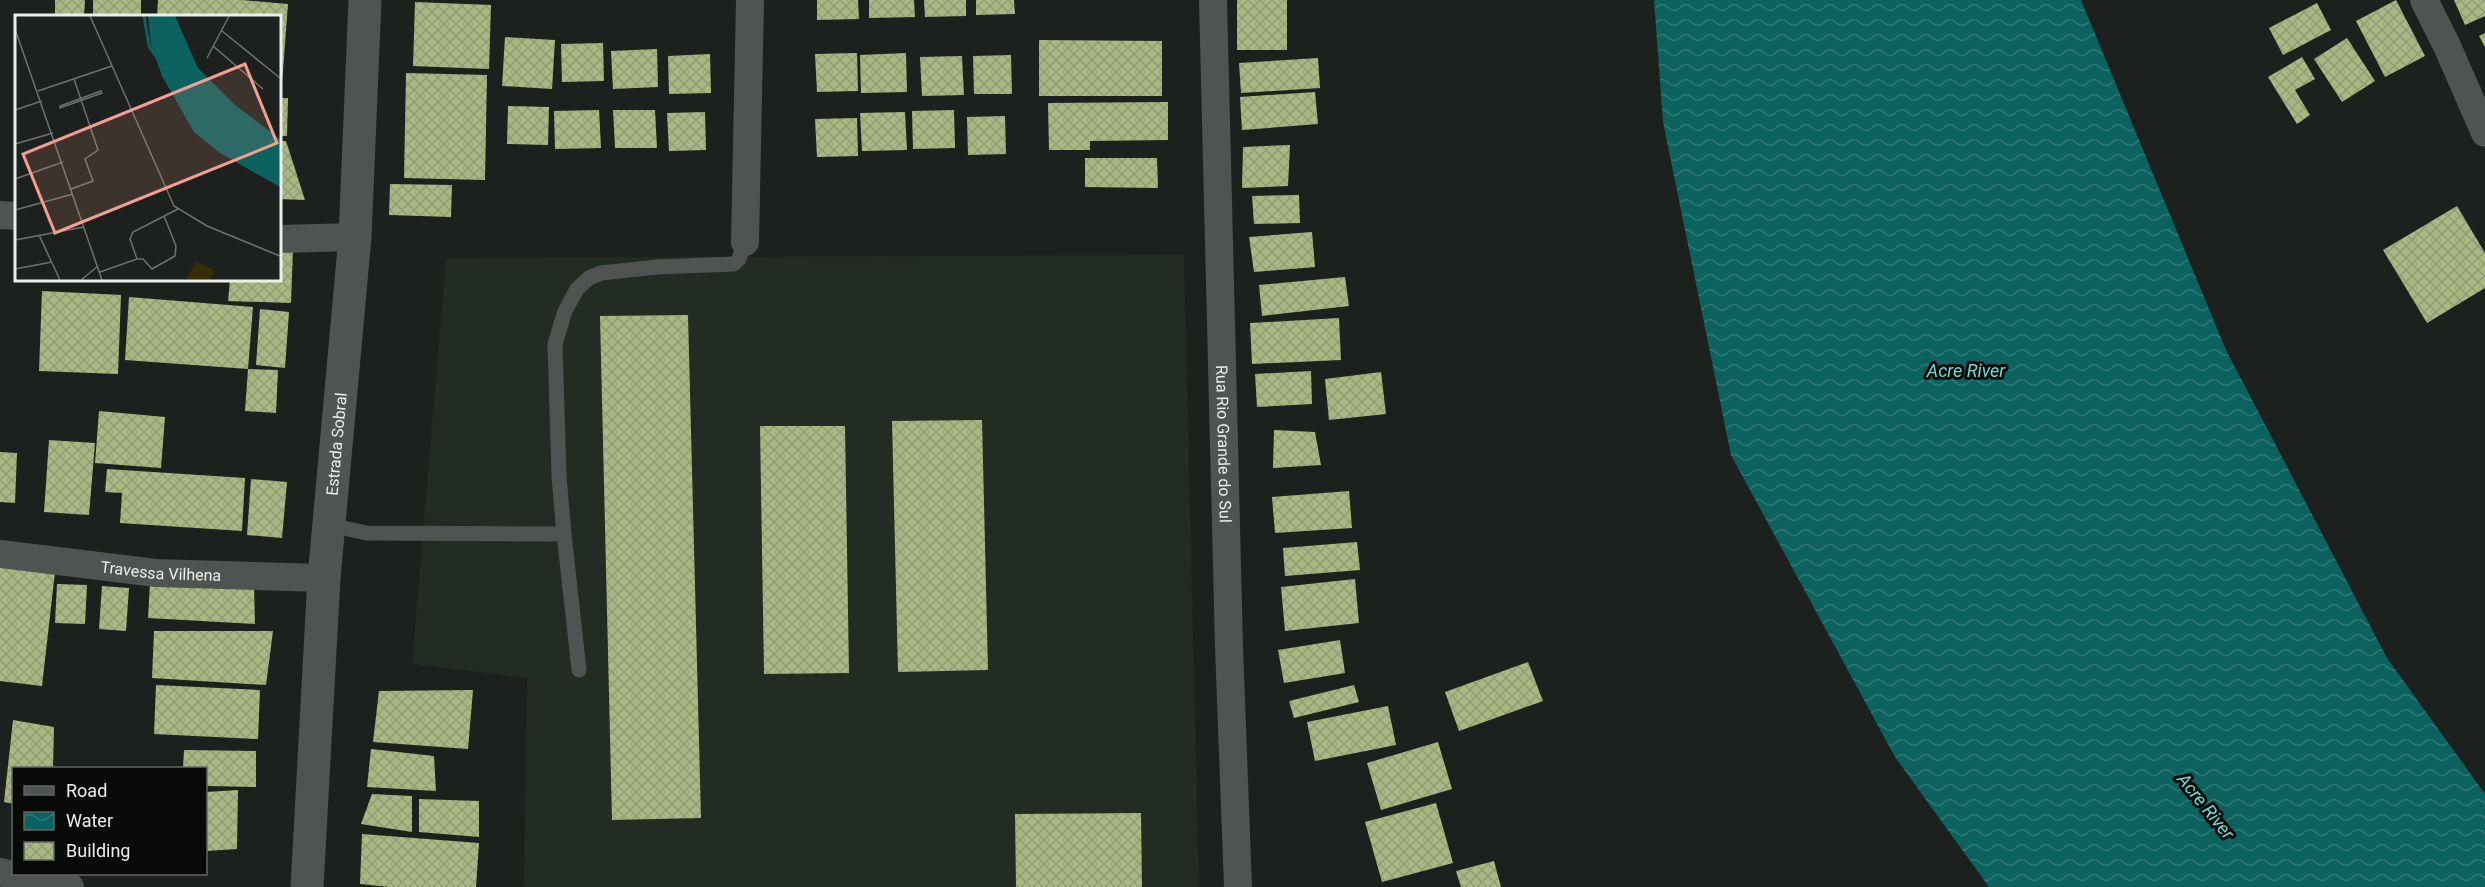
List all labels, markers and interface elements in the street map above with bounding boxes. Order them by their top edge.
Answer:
inset map [15,15,280,280]
water label: Acre River [1926,360,2006,381]
street label: Rua Rio Grande do Sul [1213,365,1235,523]
street label: Estrada Sobral [322,392,350,496]
street label: Travessa Vilhena [100,557,222,584]
legend [12,767,207,875]
water label: Acre River [2173,768,2240,844]
text: Road [66,780,107,801]
text: Water [66,810,113,831]
text: Building [66,840,130,861]

